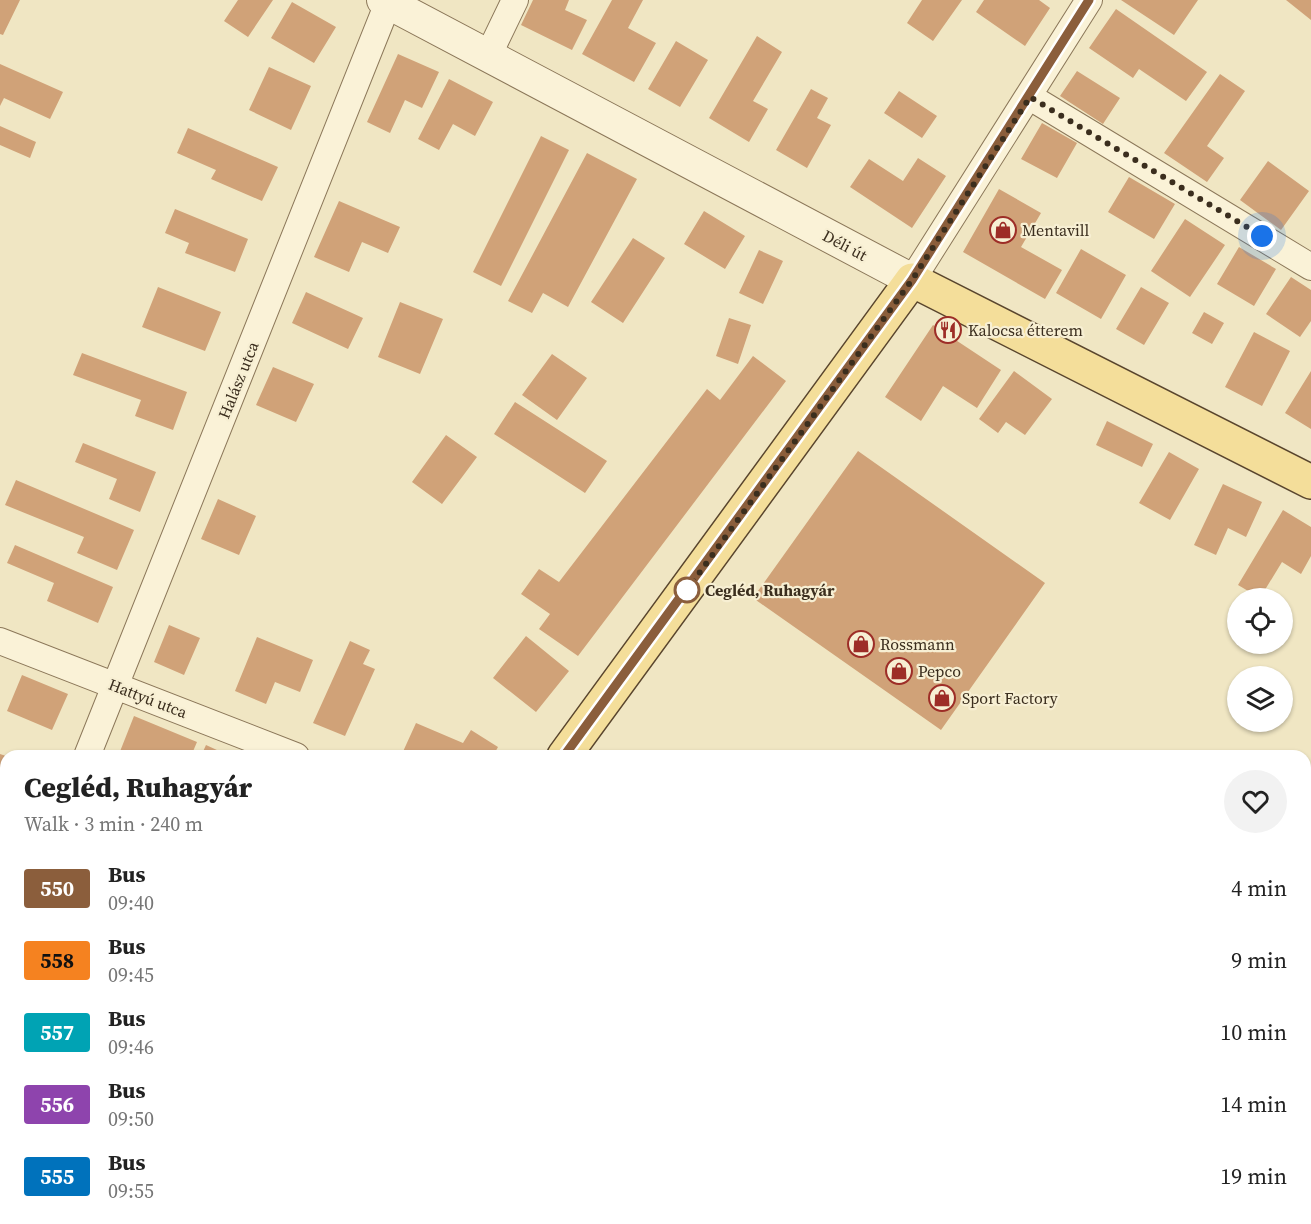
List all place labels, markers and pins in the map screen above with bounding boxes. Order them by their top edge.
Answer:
shop icon: Mentavill [988,215,1018,245]
place label: Mentavill [1022,219,1090,241]
restaurant icon: Kalocsa étterem [933,315,963,345]
place label: Kalocsa étterem [968,319,1083,341]
marker: Cegléd, Ruhagyár [674,577,700,603]
place label: Cegléd, Ruhagyár [705,579,835,601]
shop icon: Rossmann [846,629,876,659]
place label: Rossmann [880,633,955,655]
shop icon: Pepco [884,656,914,686]
place label: Pepco [918,660,961,682]
shop icon: Sport Factory [927,683,957,713]
place label: Sport Factory [962,687,1059,709]

